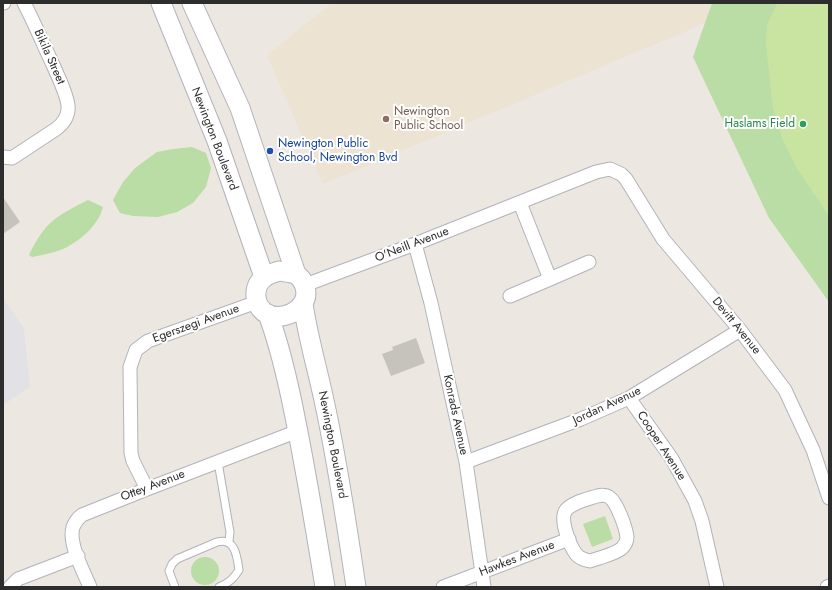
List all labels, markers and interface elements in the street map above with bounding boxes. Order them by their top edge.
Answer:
street label: Bikila Street [30,27,68,87]
street label: Newington Boulevard [188,85,240,193]
place label: Newington Public School [394,105,463,133]
marker: Newington Public School [381,114,391,124]
place label: Haslams Field [725,117,795,131]
marker: Haslams Field [798,119,808,129]
place label: Newington Public School, Newington Bvd [278,137,398,165]
marker: Newington Public School, Newington Bvd [265,146,275,156]
street label: O'Neill Avenue [373,224,451,266]
street label: Devitt Avenue [709,295,763,357]
street label: Egerszegi Avenue [151,302,241,346]
street label: Konrads Avenue [439,373,471,457]
street label: Jordan Avenue [571,384,643,428]
street label: Newington Boulevard [314,390,350,500]
street label: Cooper Avenue [633,409,689,483]
street label: Ottey Avenue [119,467,187,505]
street label: Hawkes Avenue [477,538,557,580]

